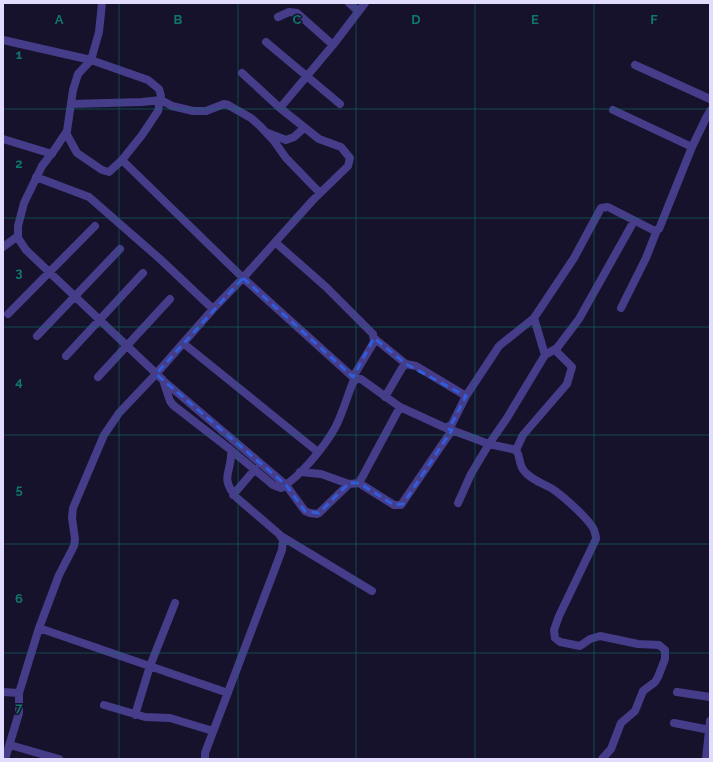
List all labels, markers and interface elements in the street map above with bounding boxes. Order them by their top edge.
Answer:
text: A [55,12,64,27]
text: B [174,12,183,27]
text: C [293,12,302,27]
text: D [411,12,421,27]
text: E [531,12,539,27]
text: F [650,12,658,27]
text: 1 [16,47,23,62]
text: 2 [15,156,23,171]
text: 3 [15,265,23,280]
text: 4 [15,374,23,389]
text: 5 [15,482,23,497]
text: 6 [15,591,23,606]
text: 7 [15,700,23,715]

